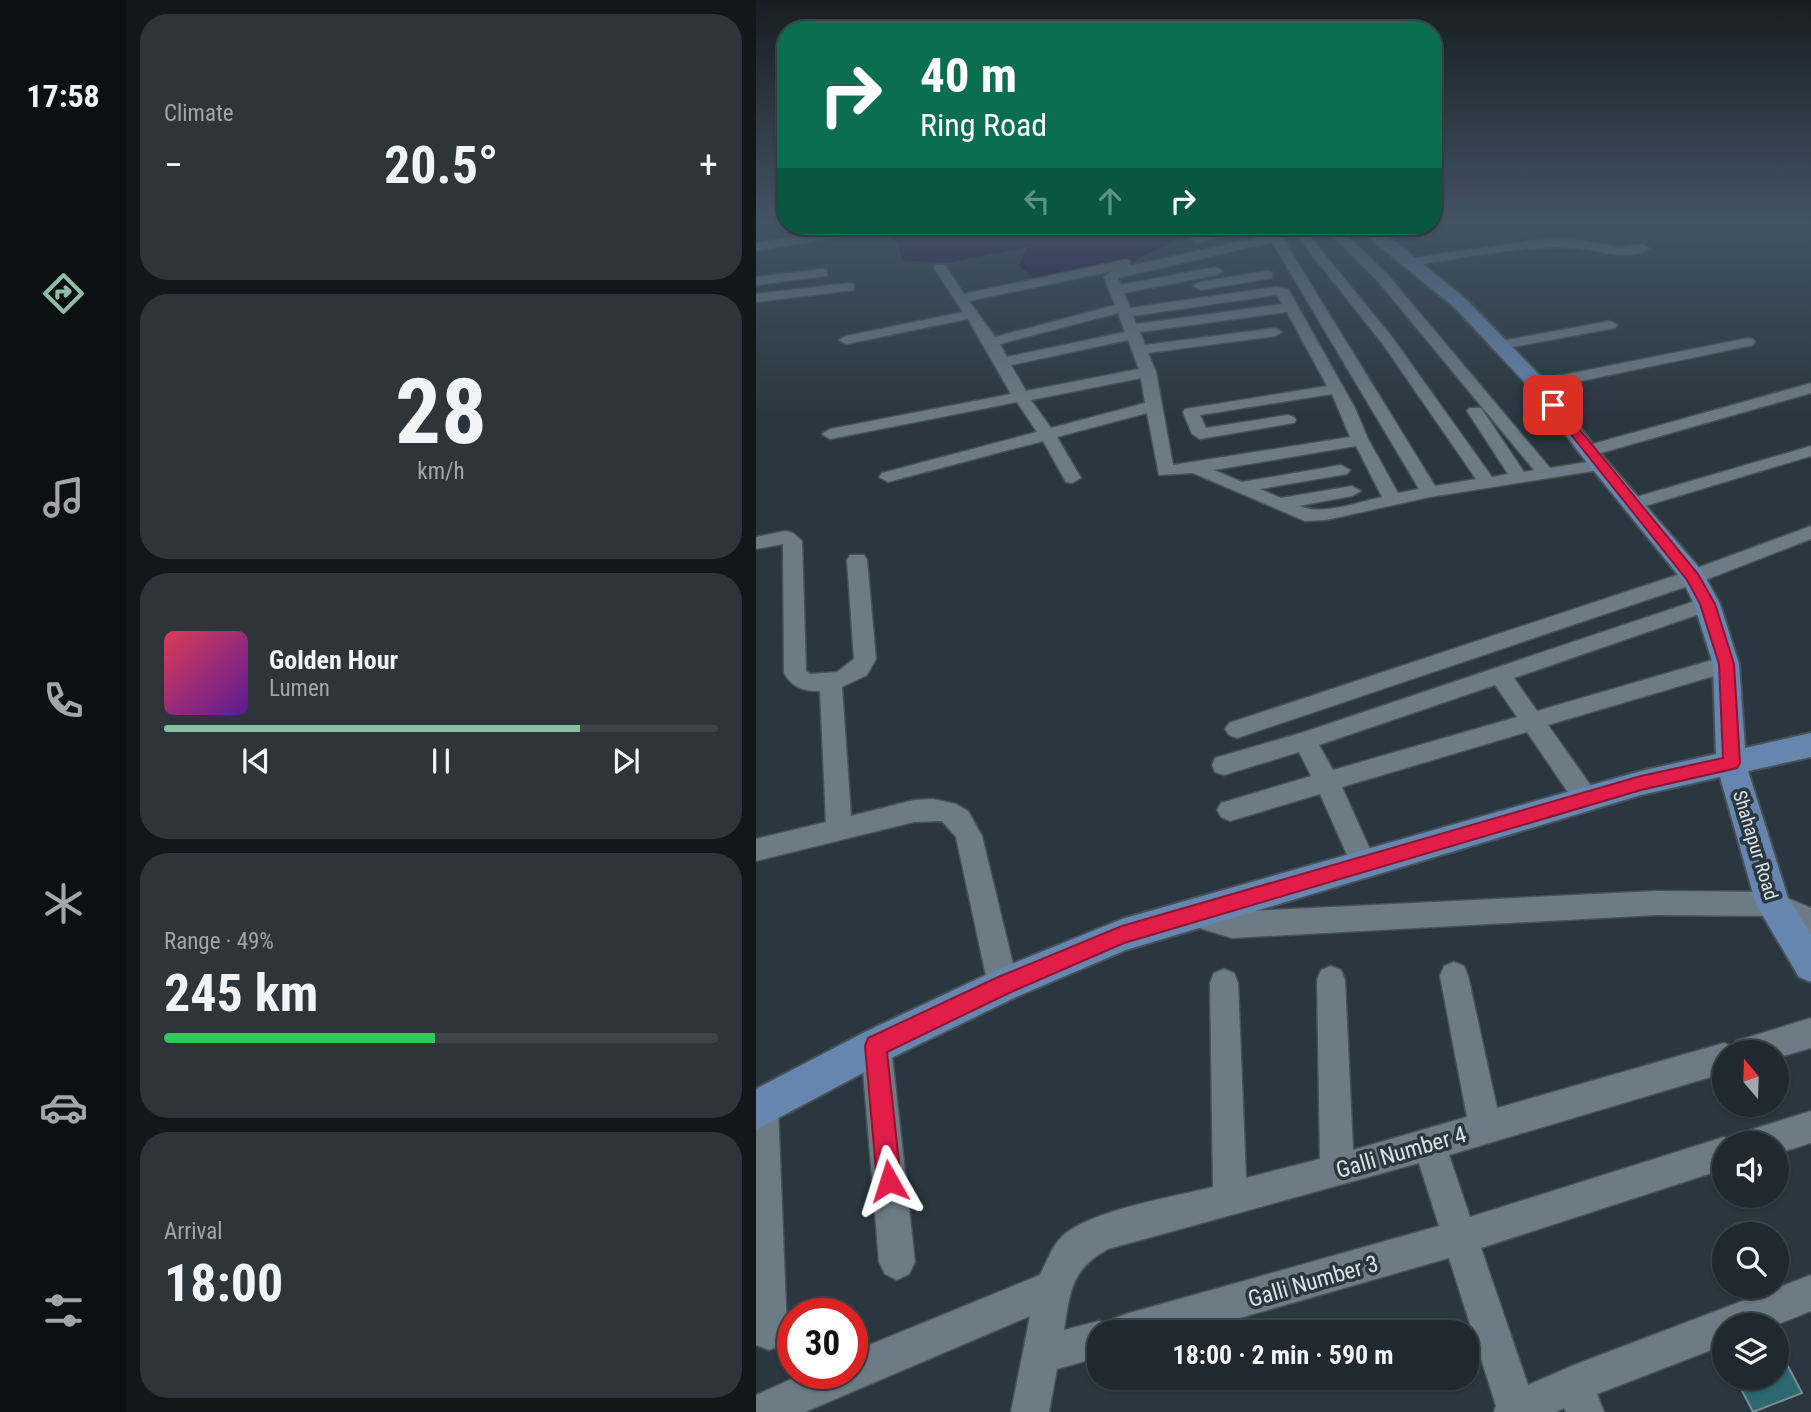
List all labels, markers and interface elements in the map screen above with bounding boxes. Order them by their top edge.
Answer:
text: 40 m [920,47,1017,104]
icon: right [805,49,896,140]
text: 17:58 [26,77,100,115]
text: Climate [164,100,234,127]
text: Ring Road [920,106,1047,144]
text: 20.5° [384,135,498,196]
text: − [164,143,183,187]
text: + [699,143,718,187]
icon: left [1018,182,1056,220]
icon: ahead [1091,182,1129,220]
icon: right [1164,182,1202,220]
icon: directions [39,269,88,318]
text: 28 [395,359,487,465]
pin [1523,375,1583,435]
icon: arrive [1534,386,1572,424]
text: km/h [417,458,465,485]
icon: music [39,473,88,522]
text: Golden Hour [269,645,398,675]
text: Lumen [269,675,330,702]
icon: phone [39,676,88,725]
icon: previous [237,742,275,780]
icon: pause [422,742,460,780]
icon: next [607,742,645,780]
street label: Shahapur Road [1728,788,1783,903]
icon: climate [39,879,88,928]
text: Range · 49% [164,928,274,955]
text: 245 km [164,963,318,1024]
north arrow [1712,1040,1788,1116]
map controls [1712,1040,1789,1390]
icon: car [39,1083,88,1132]
street label: Galli Number 4 [1333,1121,1469,1184]
button: sound [1712,1131,1789,1208]
position arrow [852,1144,926,1218]
text: Arrival [164,1218,223,1245]
button: search [1712,1222,1789,1299]
street label: Galli Number 3 [1245,1250,1381,1313]
text: 18:00 [164,1253,283,1314]
icon: filters [39,1286,88,1335]
speed limit sign: 30 [777,1298,868,1389]
button: layers [1712,1313,1789,1390]
text: 18:00 · 2 min · 590 m [1173,1340,1393,1370]

